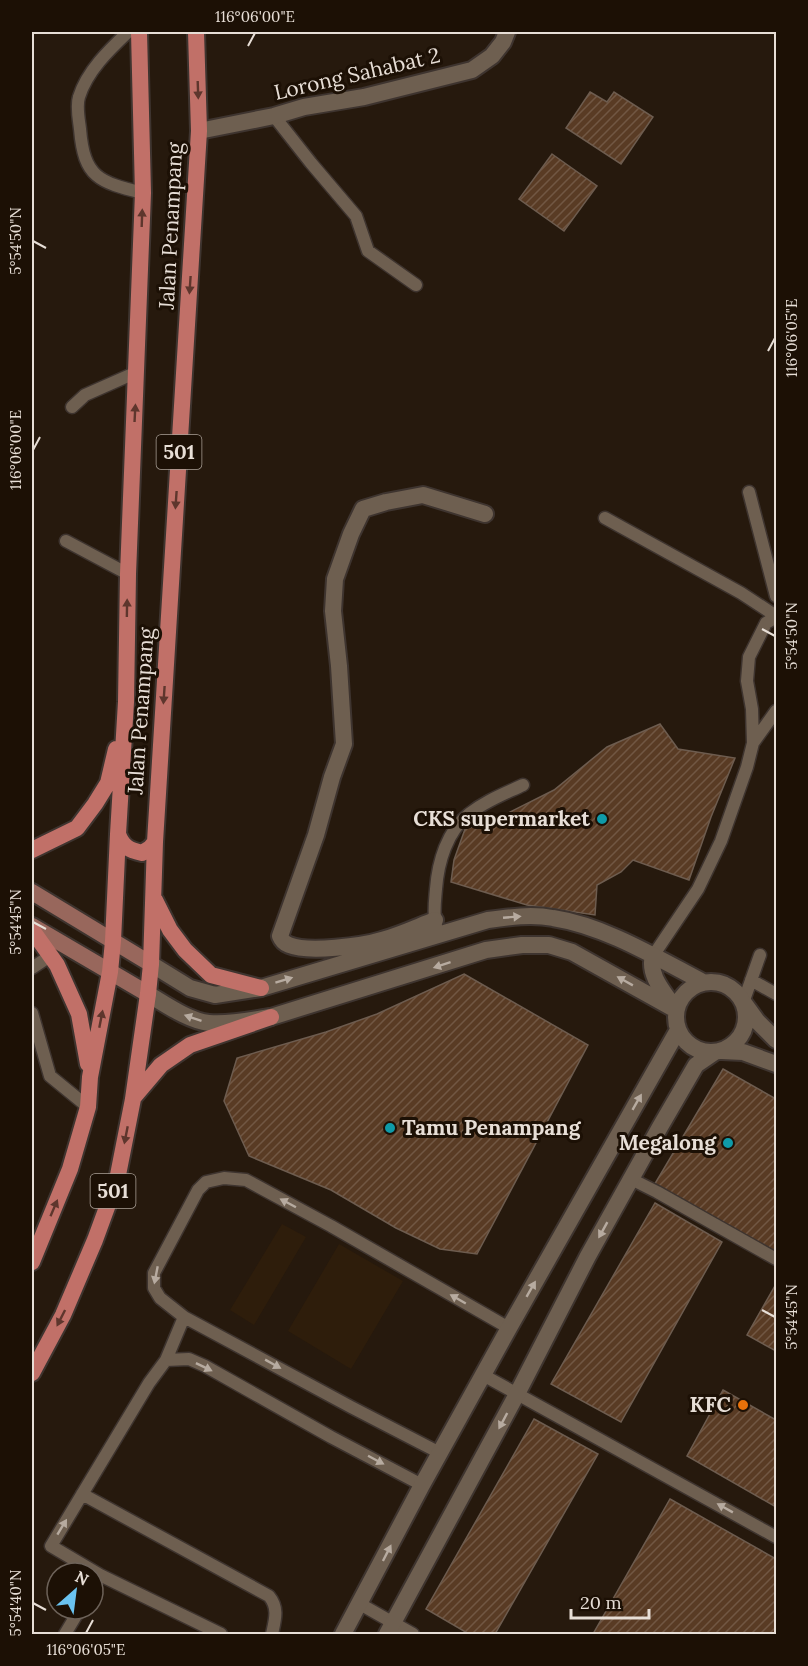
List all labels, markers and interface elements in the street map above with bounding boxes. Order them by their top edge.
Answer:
text: 116°06'00"E [215,7,295,26]
street label: Lorong Sahabat 2 [271,41,443,106]
one-way arrow [193,80,203,99]
street label: Jalan Penampang [153,141,188,311]
text: 5°54'50"N [6,207,25,275]
one-way arrow [138,208,147,227]
one-way arrow [185,275,195,294]
text: 116°06'05"E [782,299,801,377]
one-way arrow [130,403,139,422]
text: 116°06'00"E [6,410,25,490]
road number: 501 [156,435,201,469]
one-way arrow [172,491,181,510]
one-way arrow [122,598,132,617]
text: 5°54'50"N [782,602,801,670]
street label: Jalan Penampang [121,626,160,796]
one-way arrow [159,685,169,704]
place label: CKS supermarket [413,805,590,832]
marker: CKS supermarket [595,812,609,826]
text: 5°54'45"N [6,889,25,955]
one-way arrow [503,913,522,922]
one-way arrow [433,961,451,971]
one-way arrow [275,975,293,985]
one-way arrow [616,976,633,986]
one-way arrow [97,1010,106,1029]
one-way arrow [183,1012,201,1022]
one-way arrow [632,1093,642,1110]
place label: Tamu Penampang [402,1114,582,1141]
marker: Tamu Penampang [383,1121,397,1135]
one-way arrow [121,1126,130,1145]
place label: Megalong [619,1129,717,1156]
marker: Megalong [721,1136,735,1150]
road number: 501 [90,1174,136,1208]
one-way arrow [49,1198,59,1216]
one-way arrow [280,1198,297,1208]
one-way arrow [598,1222,608,1239]
one-way arrow [151,1266,160,1285]
one-way arrow [525,1281,536,1297]
text: 5°54'45"N [782,1284,801,1350]
one-way arrow [449,1294,466,1304]
one-way arrow [56,1310,66,1327]
one-way arrow [265,1359,282,1369]
one-way arrow [196,1362,213,1371]
place label: KFC [690,1391,732,1418]
marker: KFC [736,1398,750,1412]
one-way arrow [498,1413,508,1430]
one-way arrow [367,1455,384,1465]
one-way arrow [716,1503,733,1513]
one-way arrow [57,1519,68,1535]
one-way arrow [382,1544,392,1561]
north arrow [45,1561,105,1621]
text: N [72,1566,92,1589]
text: 5°54'40"N [6,1570,25,1636]
scale bar [571,1582,649,1620]
text: 20 m [580,1591,622,1614]
text: 116°06'05"E [47,1640,125,1659]

